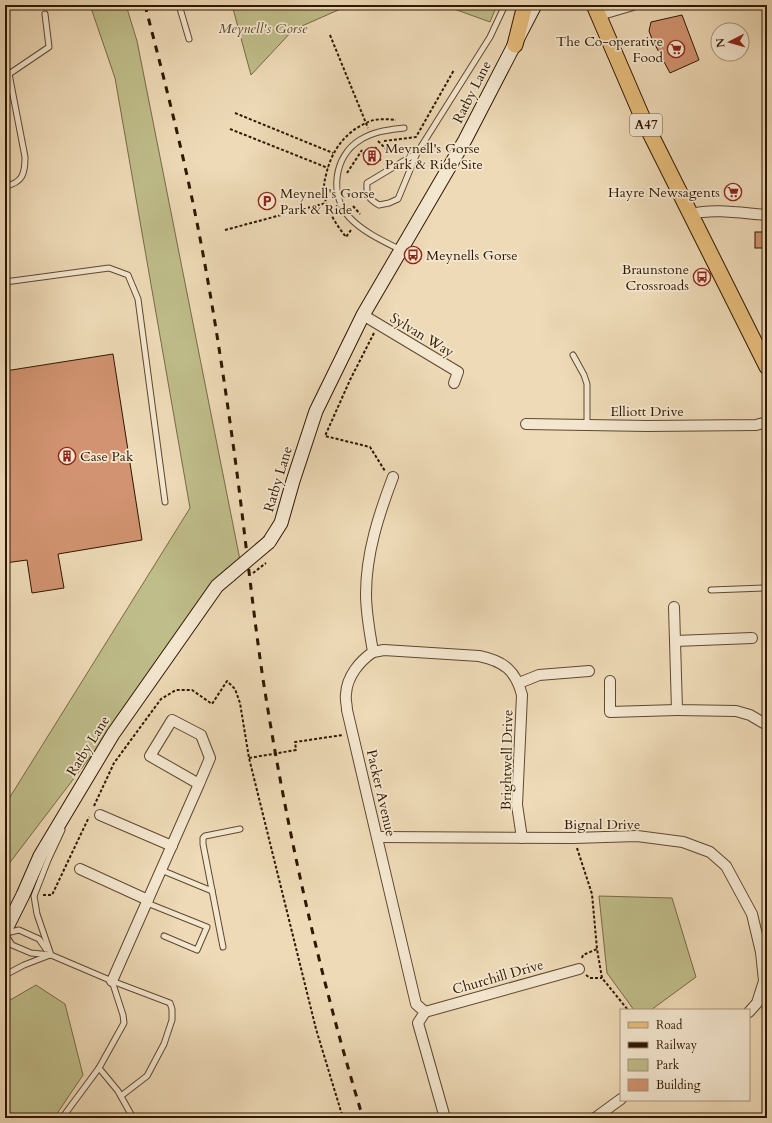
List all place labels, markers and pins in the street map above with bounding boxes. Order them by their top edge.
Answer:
place label: The Co-operative Food [556,32,664,67]
supermarket icon: The Co-operative Food [666,39,686,59]
place label: Meynell's Gorse Park & Ride Site [385,139,483,174]
building icon: Meynell's Gorse Park & Ride Site [362,146,382,166]
supermarket icon: Hayre Newsagents [723,182,743,202]
place label: Hayre Newsagents [608,183,720,202]
place label: Meynell's Gorse Park & Ride [280,184,375,219]
parking icon: Meynell's Gorse Park & Ride [257,191,277,211]
bus stop icon: Meynells Gorse [403,245,423,265]
place label: Meynells Gorse [426,246,518,265]
place label: Braunstone Crossroads [622,260,689,295]
bus stop icon: Braunstone Crossroads [692,267,712,287]
building icon: Case Pak [57,446,77,466]
place label: Case Pak [80,447,134,466]

